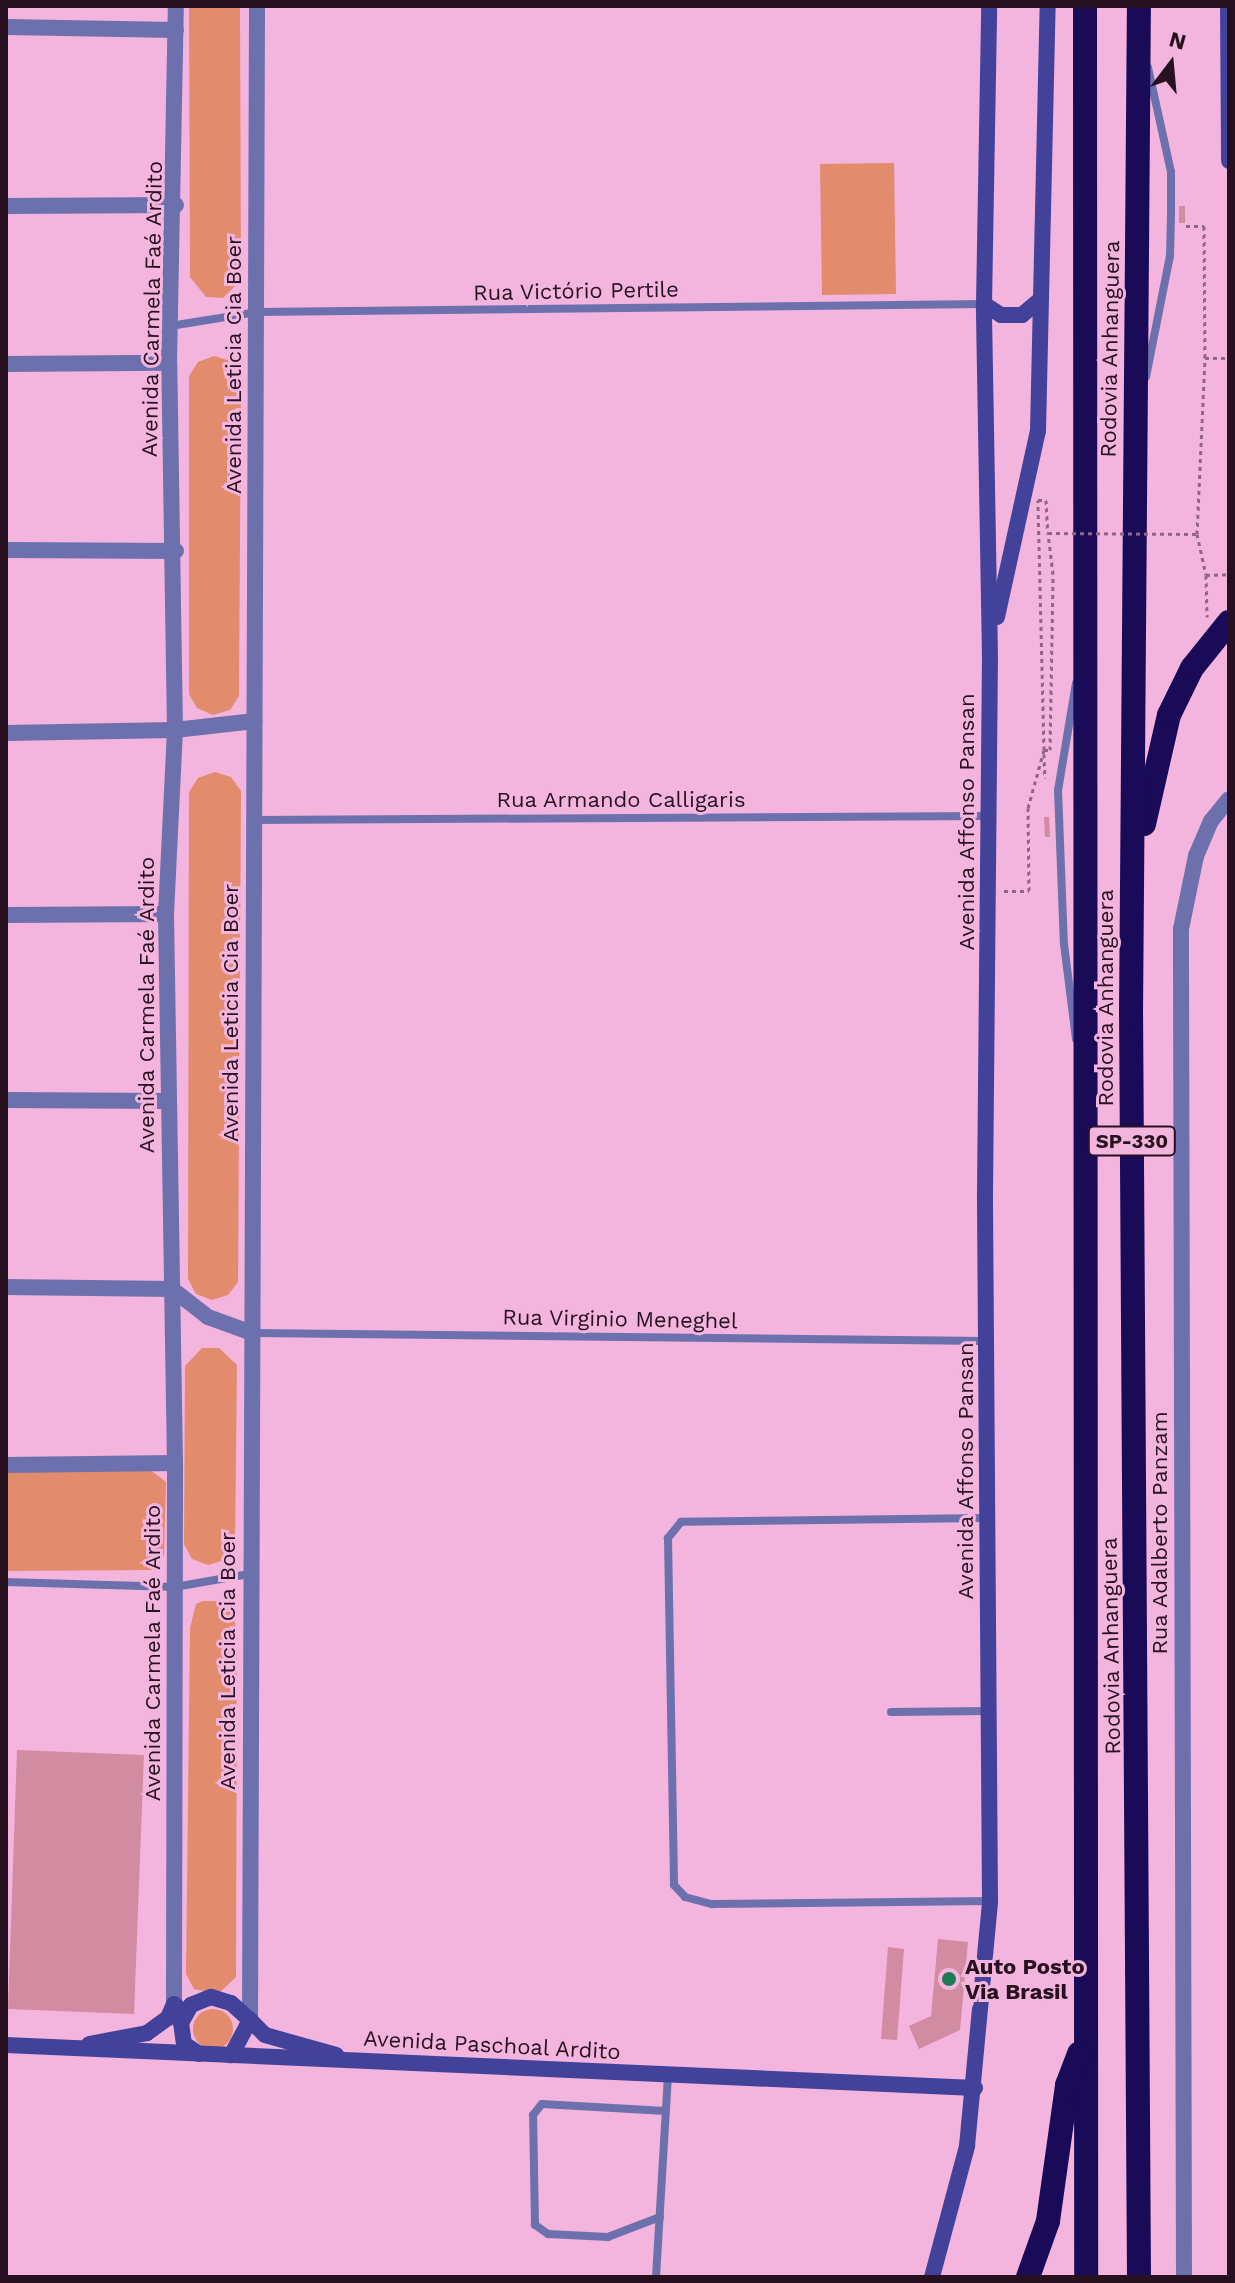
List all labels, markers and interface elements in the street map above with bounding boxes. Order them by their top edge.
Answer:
north arrow [1131,24,1211,104]
text: N [1166,26,1189,55]
street label: Avenida Carmela Faé Ardito [136,160,168,458]
street label: Avenida Leticia Cia Boer [221,235,247,495]
street label: Rodovia Anhanguera [1095,239,1125,459]
street label: Rua Victório Pertile [472,276,680,306]
street label: Avenida Affonso Pansan [954,693,980,951]
street label: Rua Armando Calligaris [496,787,746,813]
street label: Avenida Carmela Faé Ardito [134,856,160,1154]
street label: Avenida Leticia Cia Boer [218,883,244,1143]
street label: Rodovia Anhanguera [1093,889,1119,1107]
road number: SP-330 [1086,1125,1178,1157]
street label: Rua Virginio Meneghel [502,1304,738,1334]
street label: Avenida Affonso Pansan [953,1342,979,1600]
street label: Rua Adalberto Panzam [1147,1411,1173,1655]
street label: Avenida Carmela Faé Ardito [140,1504,166,1802]
street label: Avenida Leticia Cia Boer [215,1531,241,1791]
street label: Rodovia Anhanguera [1096,1536,1126,1756]
place label: Auto Posto Via Brasil [965,1953,1085,2004]
marker: Auto Posto Via Brasil [940,1970,958,1988]
street label: Avenida Paschoal Ardito [362,2025,622,2065]

